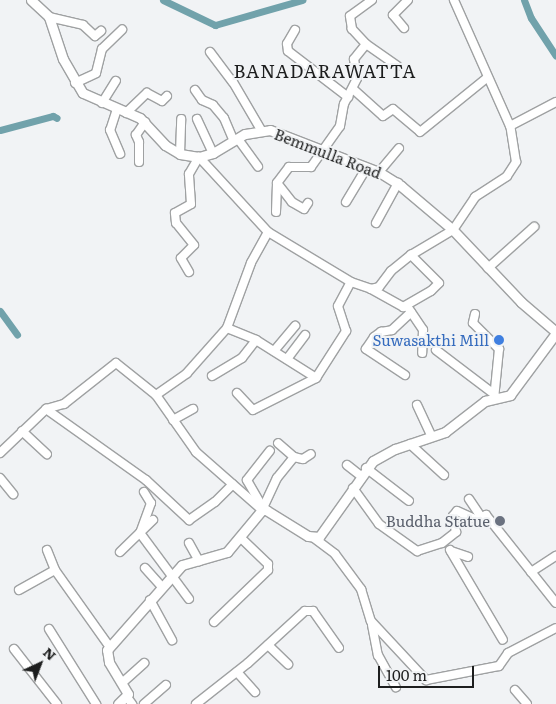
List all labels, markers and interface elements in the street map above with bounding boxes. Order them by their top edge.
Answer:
district label: BANADARAWATTA [232,60,418,82]
street label: Bemmulla Road [272,124,384,182]
place label: Suwasakthi Mill [372,331,489,349]
marker: Suwasakthi Mill [493,334,505,346]
place label: Buddha Statue [386,512,490,530]
marker: Buddha Statue [494,515,506,527]
north arrow [15,639,65,689]
text: N [39,642,61,664]
scale bar [381,656,477,688]
text: 100 m [386,663,427,686]

